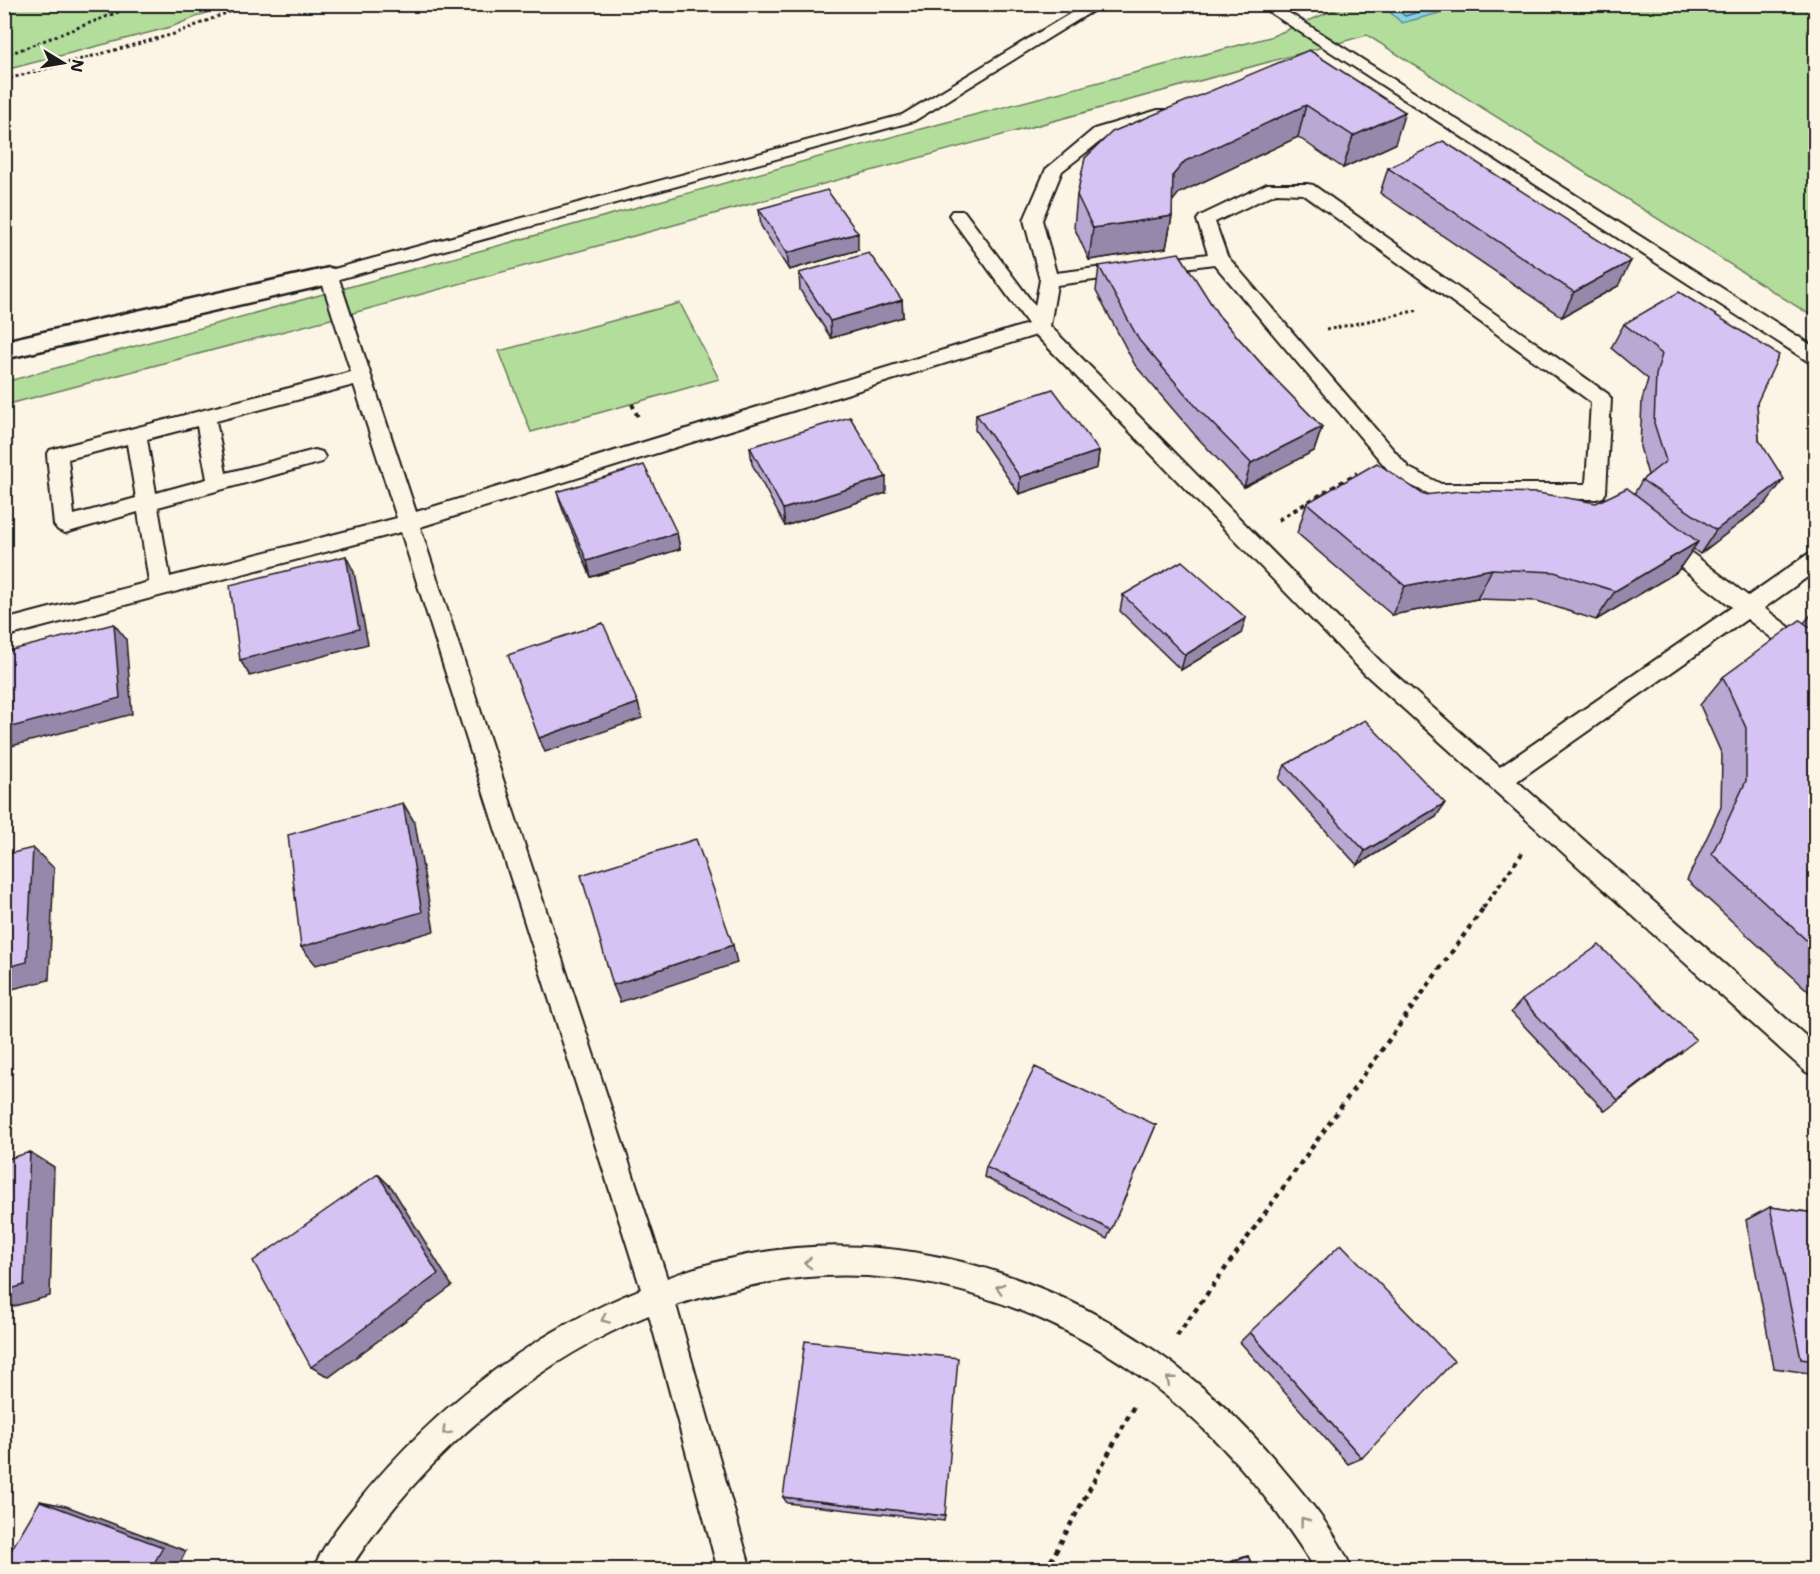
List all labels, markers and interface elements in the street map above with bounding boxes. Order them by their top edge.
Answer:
north arrow [33,33,93,93]
text: N [66,58,89,74]
one-way arrow [803,1256,812,1269]
one-way arrow [995,1283,1005,1295]
one-way arrow [600,1312,611,1324]
one-way arrow [1166,1376,1177,1387]
one-way arrow [442,1423,453,1434]
one-way arrow [1300,1517,1311,1528]

